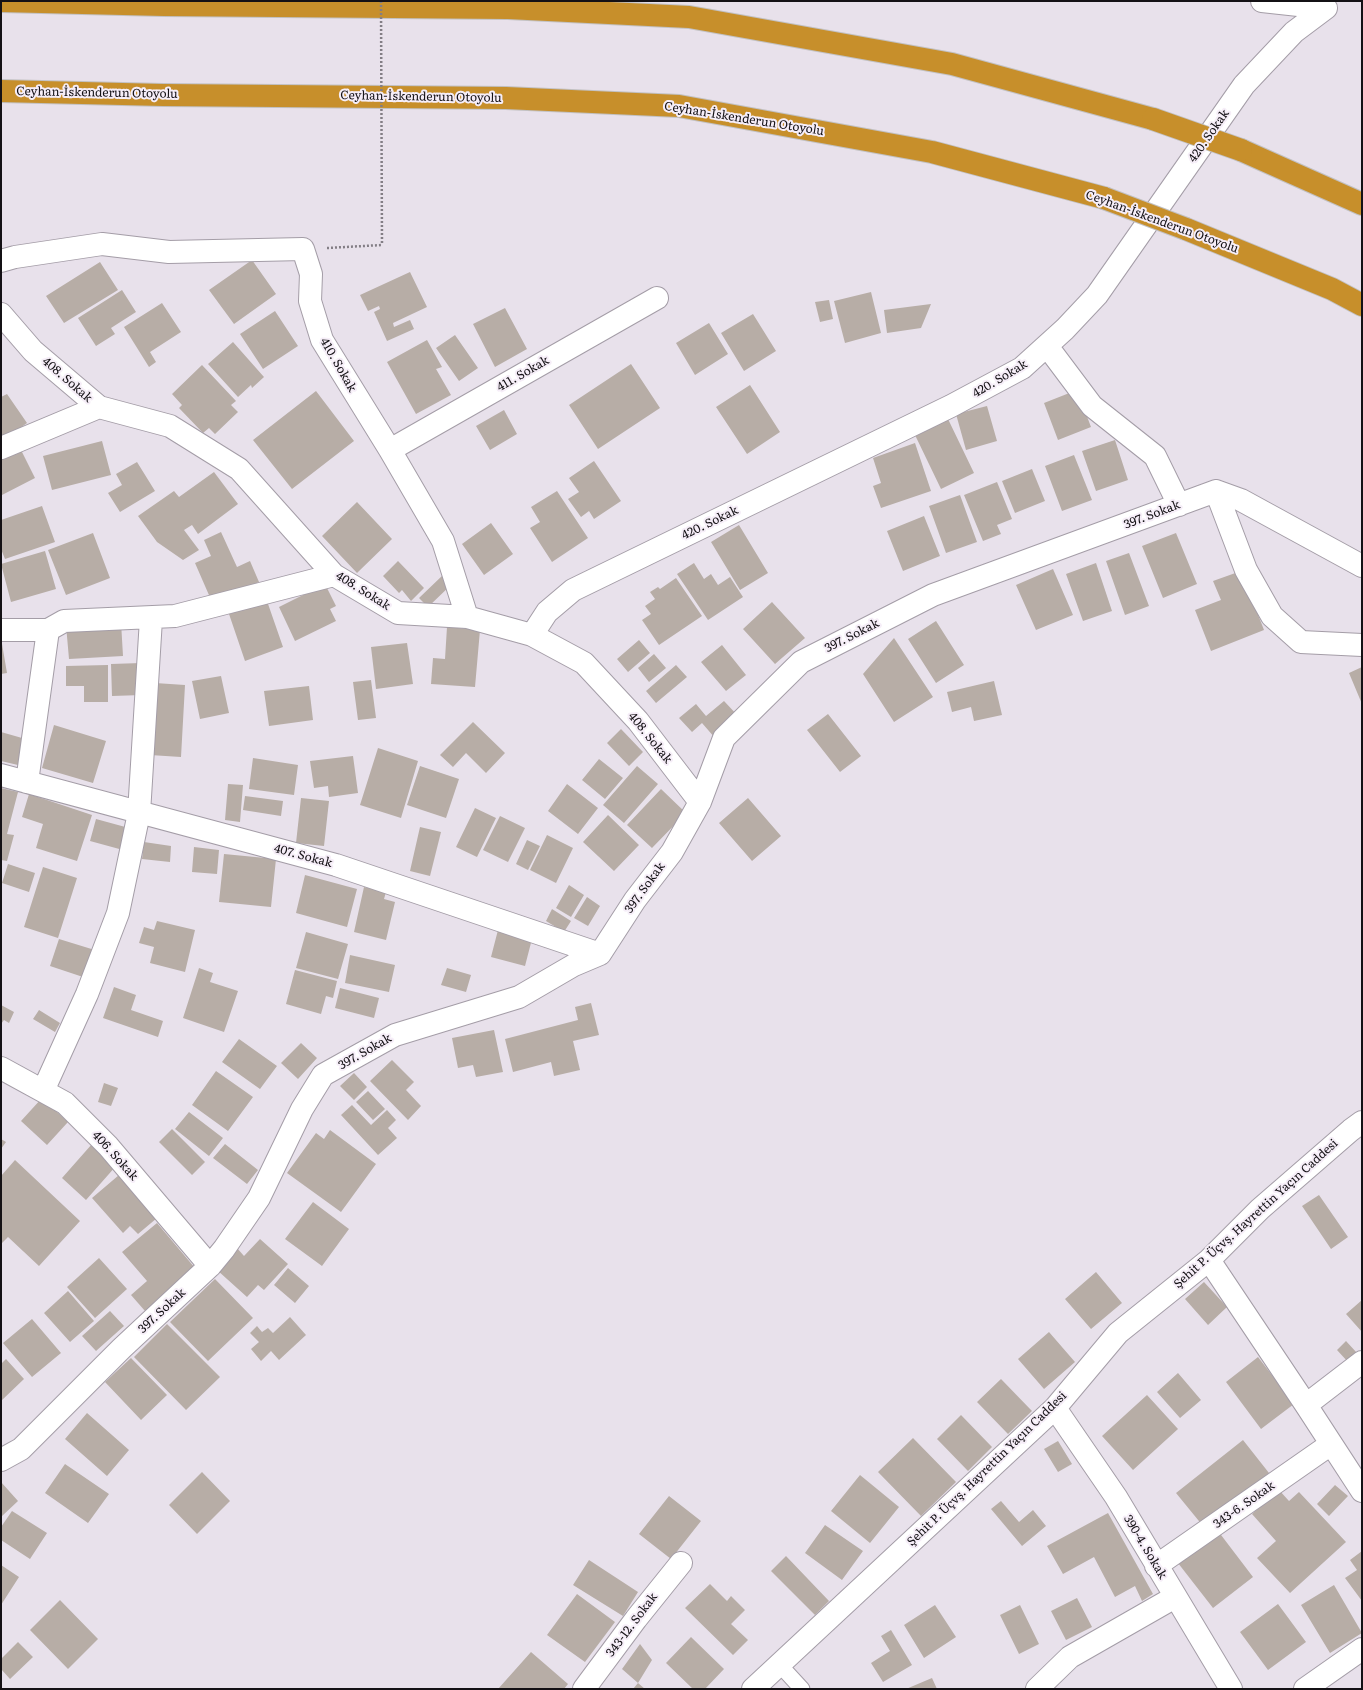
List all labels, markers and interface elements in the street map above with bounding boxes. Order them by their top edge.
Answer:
street label: Ceyhan-İskenderun Otoyolu [16,84,178,102]
street label: Ceyhan-İskenderun Otoyolu [340,88,502,106]
street label: Ceyhan-İskenderun Otoyolu [663,99,825,139]
street label: 420. Sokak [1186,107,1232,165]
street label: Ceyhan-İskenderun Otoyolu [1084,188,1240,256]
street label: 410. Sokak [317,335,359,395]
street label: 411. Sokak [494,353,552,395]
street label: 408. Sokak [39,354,95,406]
street label: 420. Sokak [970,357,1030,401]
street label: 397. Sokak [1122,498,1182,532]
street label: 420. Sokak [679,503,741,543]
street label: 408. Sokak [333,569,393,613]
street label: 397. Sokak [822,616,882,656]
street label: 408. Sokak [625,710,675,766]
street label: 407. Sokak [272,841,334,871]
street label: 397. Sokak [622,860,668,916]
street label: 397. Sokak [336,1031,394,1073]
street label: 406. Sokak [89,1128,141,1184]
street label: Şehit P. Üçvş. Hayrettin Yaçın Caddesi [1171,1136,1341,1292]
street label: 397. Sokak [135,1286,189,1336]
street label: Şehit P. Üçvş. Hayrettin Yaçın Caddesi [904,1389,1070,1549]
street label: 343-6. Sokak [1210,1479,1278,1531]
street label: 390-4. Sokak [1120,1512,1170,1582]
street label: 343-12. Sokak [603,1590,661,1660]

